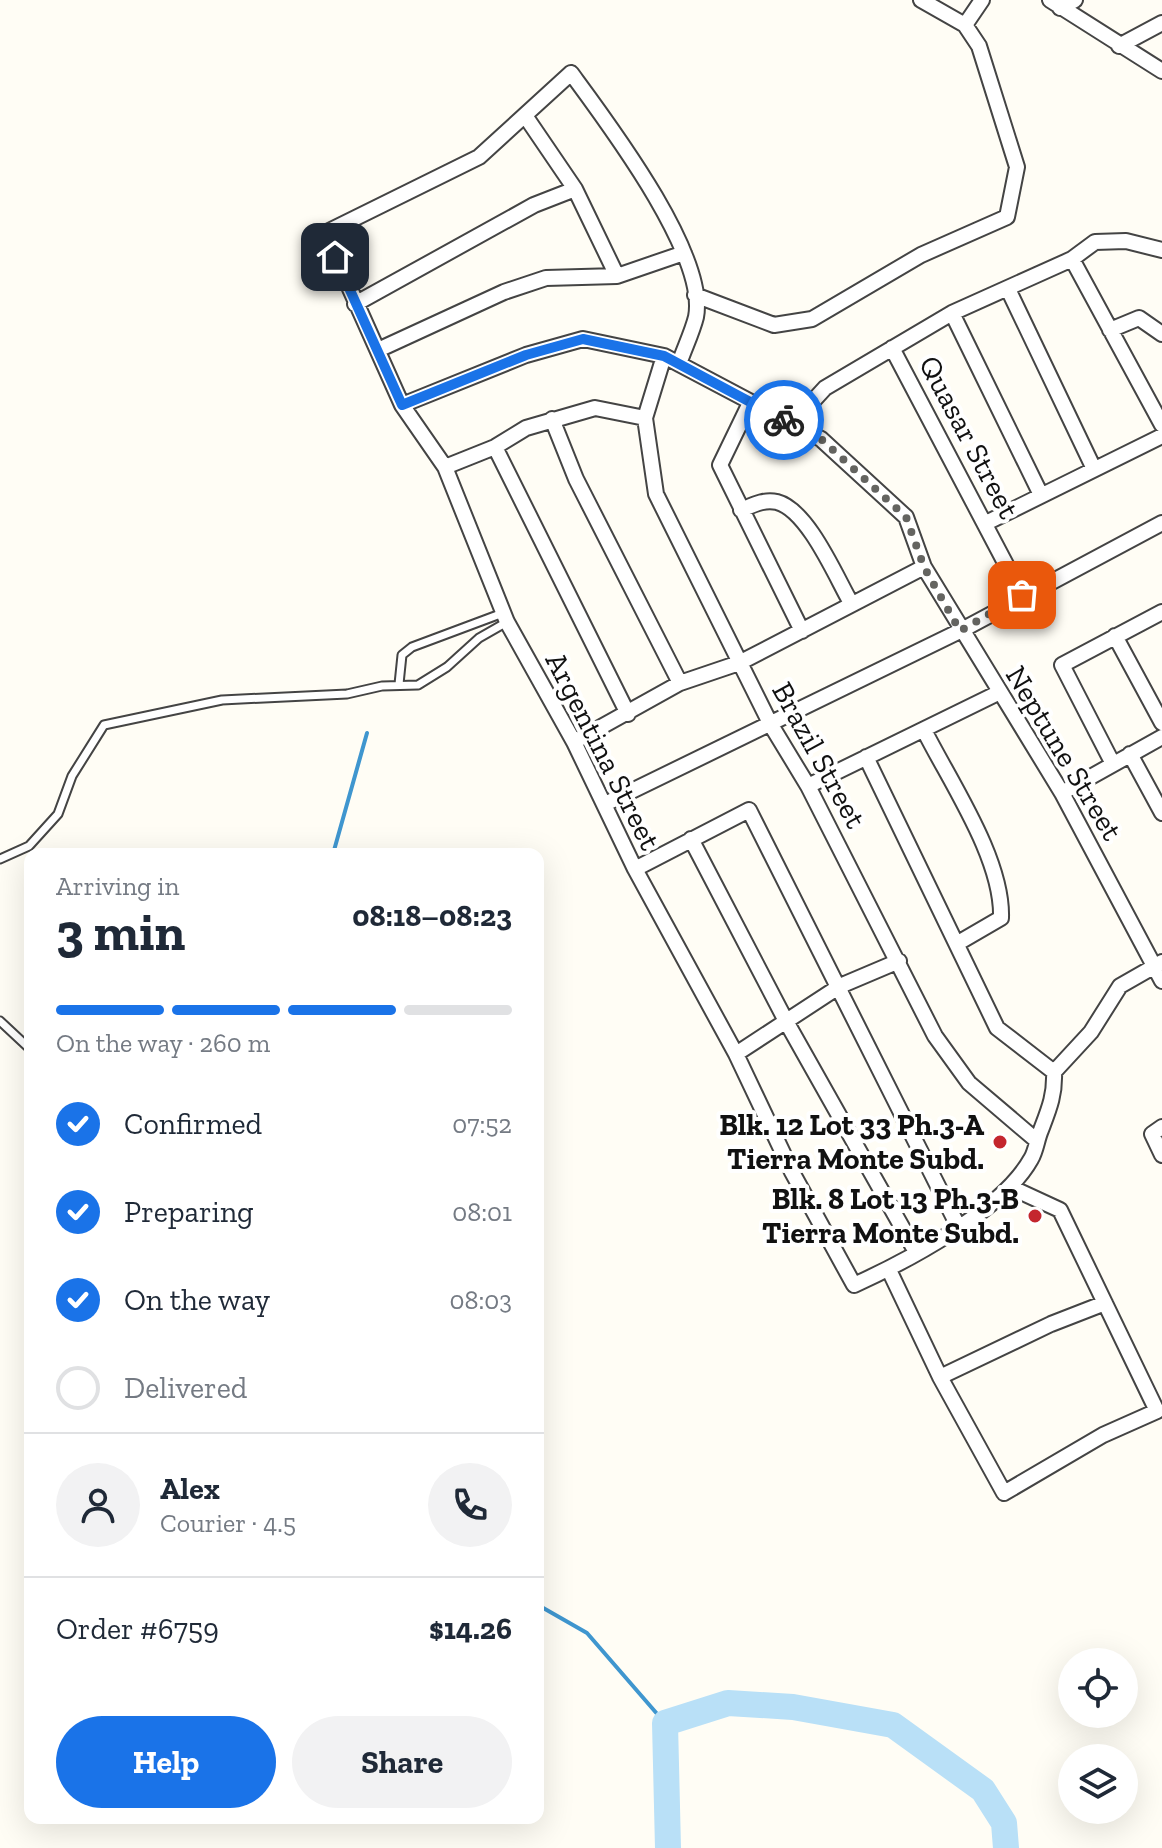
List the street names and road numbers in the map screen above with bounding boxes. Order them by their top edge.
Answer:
street label: Quasar Street [911,350,1027,524]
street label: Argentina Street [538,646,668,856]
street label: Neptune Street [998,659,1130,847]
street label: Brazil Street [764,676,874,834]

